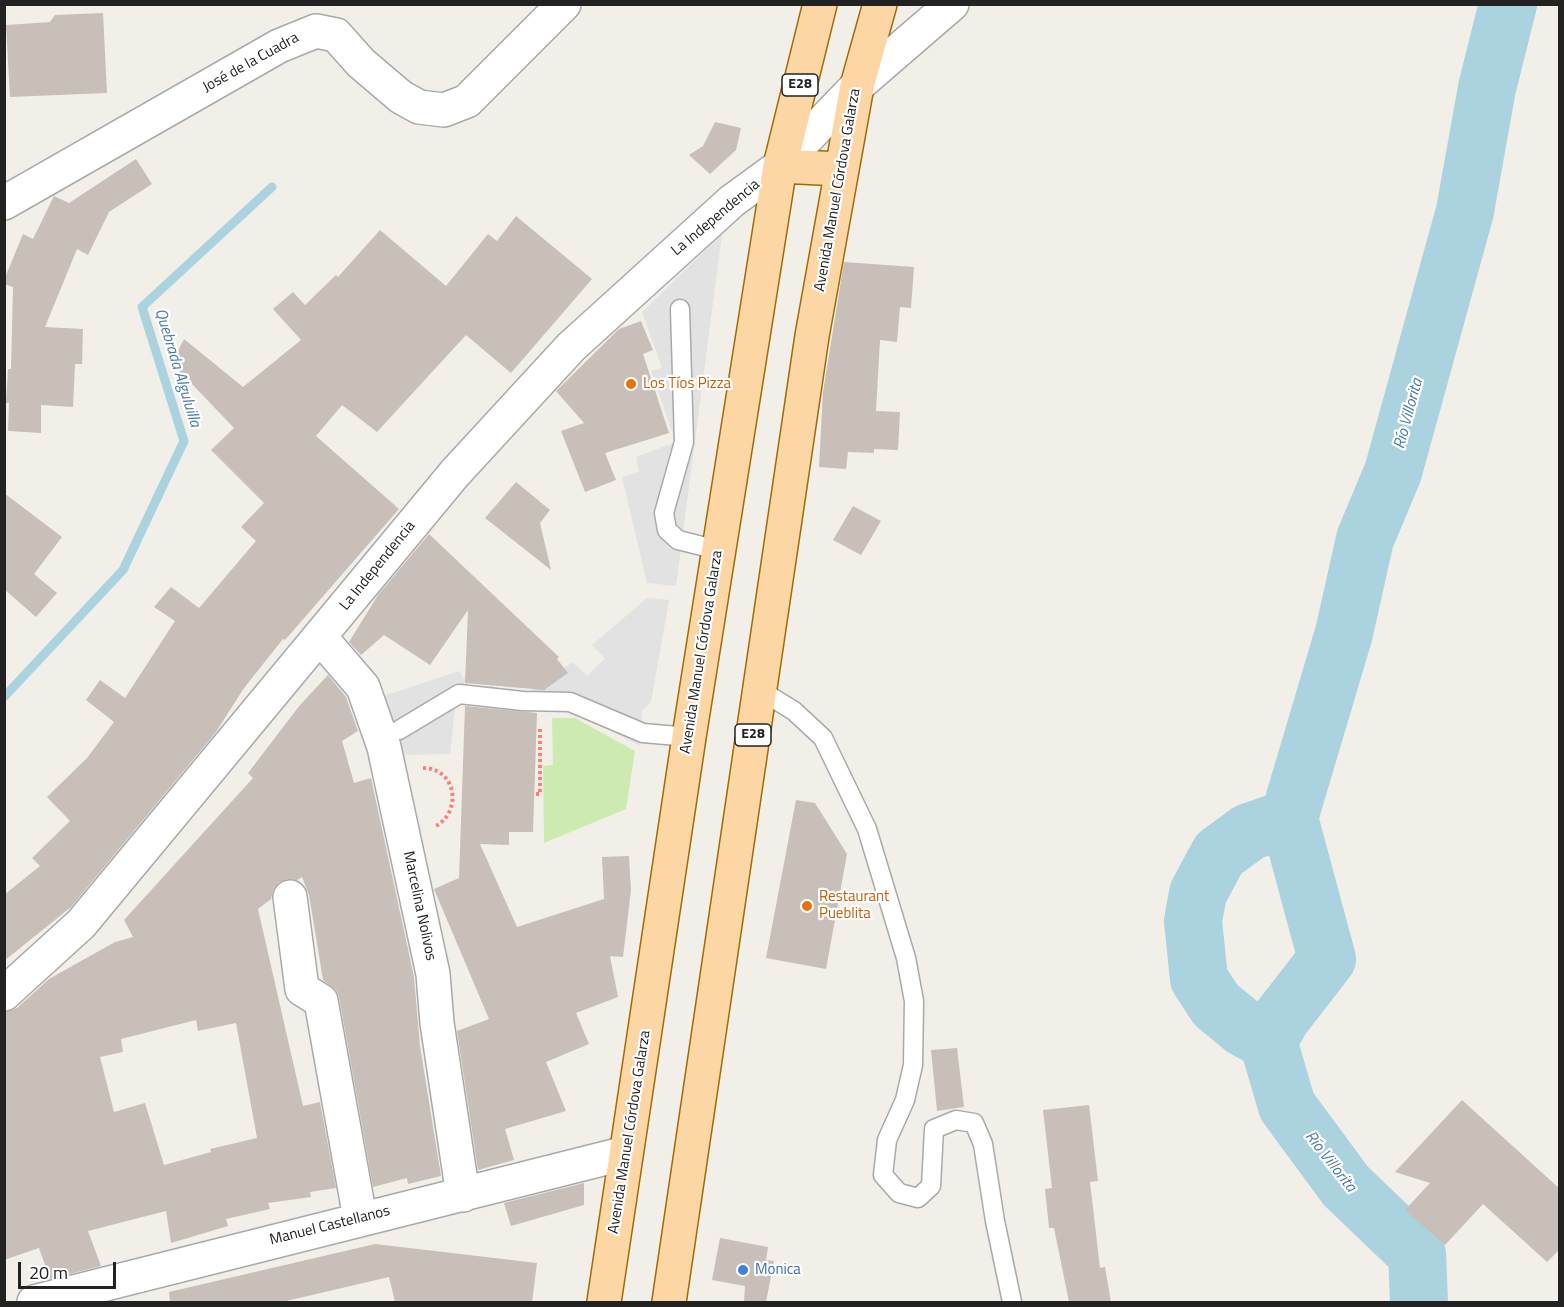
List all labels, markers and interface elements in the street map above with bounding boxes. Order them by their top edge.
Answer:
street label: José de la Cuadra [200,29,302,97]
road number: E28 [782,74,818,96]
street label: Avenida Manuel Córdova Galarza [811,87,865,293]
street label: La Independencia [668,176,764,260]
water label: Quebrada Alguluilla [150,306,204,430]
place label: Los Tíos Pizza [643,375,731,393]
marker: Los Tíos Pizza [624,377,638,391]
water label: Río Villorita [1390,377,1428,451]
street label: La Independencia [336,518,420,614]
street label: Avenida Manuel Córdova Galarza [677,549,727,755]
road number: E28 [735,724,771,746]
street label: Marcelina Nolivos [399,850,439,962]
place label: Restaurant Pueblita [819,888,889,923]
marker: Restaurant Pueblita [800,899,814,913]
street label: Avenida Manuel Córdova Galarza [605,1029,655,1235]
water label: Río Villorita [1300,1128,1360,1196]
street label: Manuel Castellanos [268,1202,392,1250]
scale bar [21,1250,118,1288]
text: 20 m [29,1259,68,1286]
place label: Monica [755,1261,801,1279]
marker: Monica [736,1263,750,1277]

